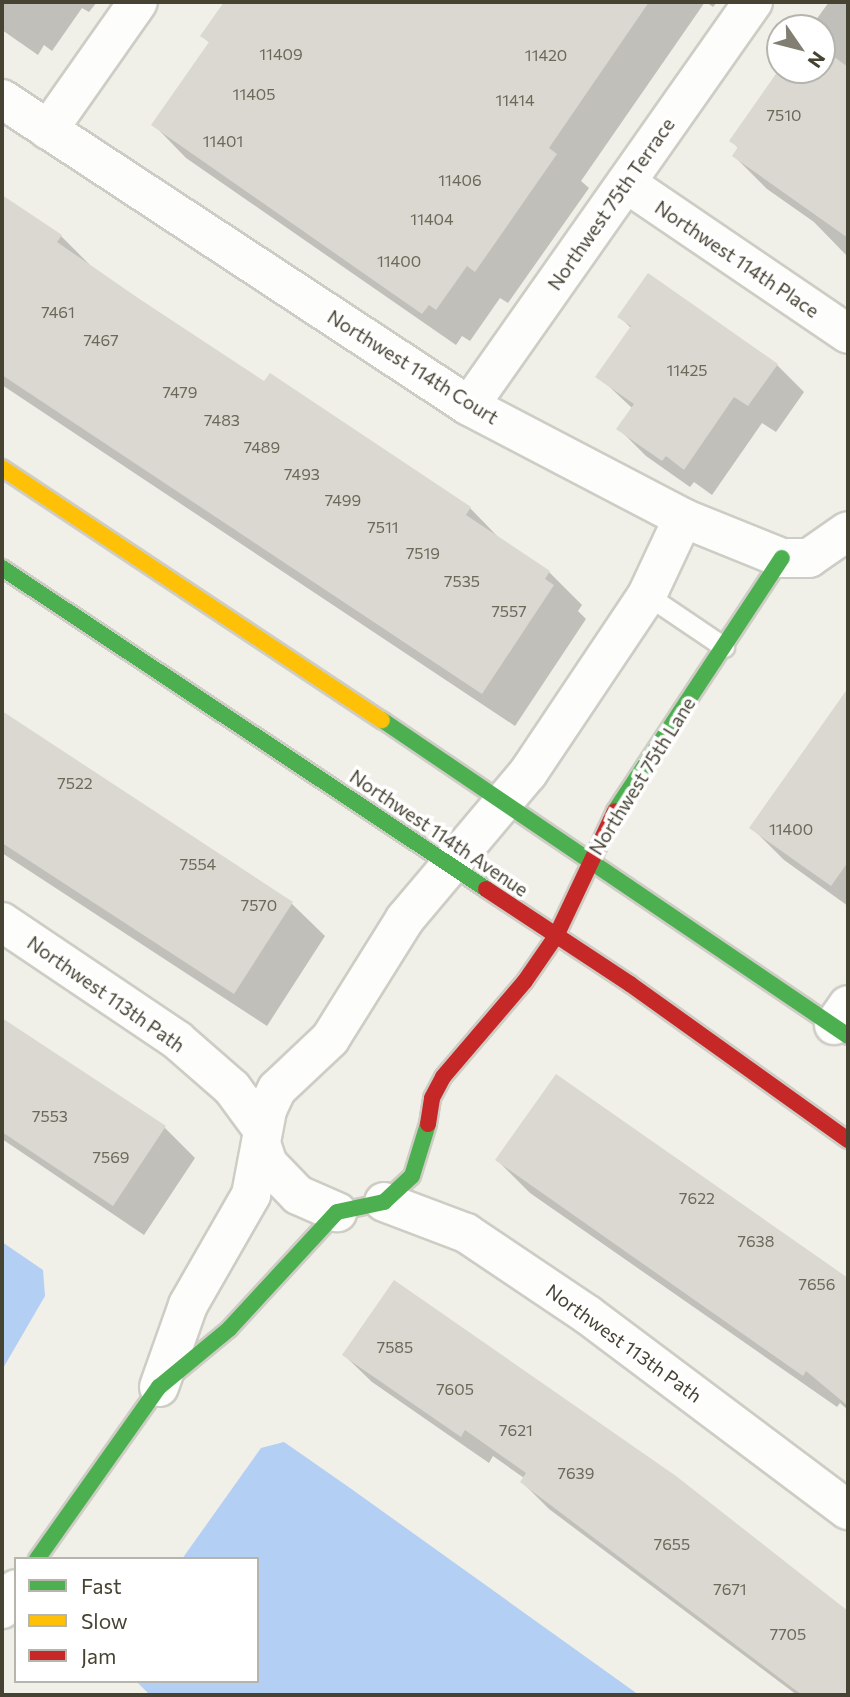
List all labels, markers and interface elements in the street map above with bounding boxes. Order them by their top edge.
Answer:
north arrow [766,14,836,84]
house number: 11409 [259,44,303,64]
house number: 11420 [525,45,567,65]
text: N [803,48,830,73]
house number: 11405 [233,84,275,104]
house number: 11414 [495,90,535,110]
house number: 7510 [767,105,801,125]
street label: Northwest 75th Terrace [543,114,679,294]
house number: 11401 [203,131,243,151]
house number: 11406 [438,170,482,190]
street label: Northwest 114th Place [651,196,823,322]
house number: 11404 [410,209,454,229]
house number: 11400 [377,251,421,271]
house number: 7461 [41,302,75,322]
street label: Northwest 114th Court [323,305,503,429]
house number: 7467 [83,330,119,350]
house number: 11425 [666,360,708,380]
house number: 7479 [163,382,197,402]
house number: 7483 [204,410,240,430]
house number: 7489 [244,437,280,457]
house number: 7493 [284,464,320,484]
house number: 7499 [325,490,361,510]
house number: 7511 [367,517,399,537]
house number: 7519 [406,543,440,563]
house number: 7535 [444,571,480,591]
house number: 7557 [491,601,527,621]
street label: Northwest 75th Lane [584,693,700,859]
street label: Northwest 114th Avenue [346,765,532,901]
house number: 7522 [57,773,93,793]
house number: 11400 [769,819,813,839]
house number: 7554 [180,854,216,874]
house number: 7570 [241,895,277,915]
street label: Northwest 113th Path [23,931,189,1057]
house number: 7553 [32,1106,68,1126]
house number: 7569 [93,1147,129,1167]
house number: 7622 [679,1188,715,1208]
house number: 7638 [738,1231,774,1251]
house number: 7656 [798,1274,836,1294]
street label: Northwest 113th Path [542,1279,706,1407]
house number: 7585 [377,1337,413,1357]
house number: 7605 [436,1379,474,1399]
house number: 7621 [499,1420,533,1440]
house number: 7639 [558,1463,594,1483]
house number: 7655 [654,1534,690,1554]
legend [14,1557,259,1683]
text: Fast [81,1573,122,1598]
house number: 7671 [713,1579,747,1599]
text: Slow [81,1608,128,1633]
house number: 7705 [770,1624,806,1644]
text: Jam [81,1643,116,1668]

